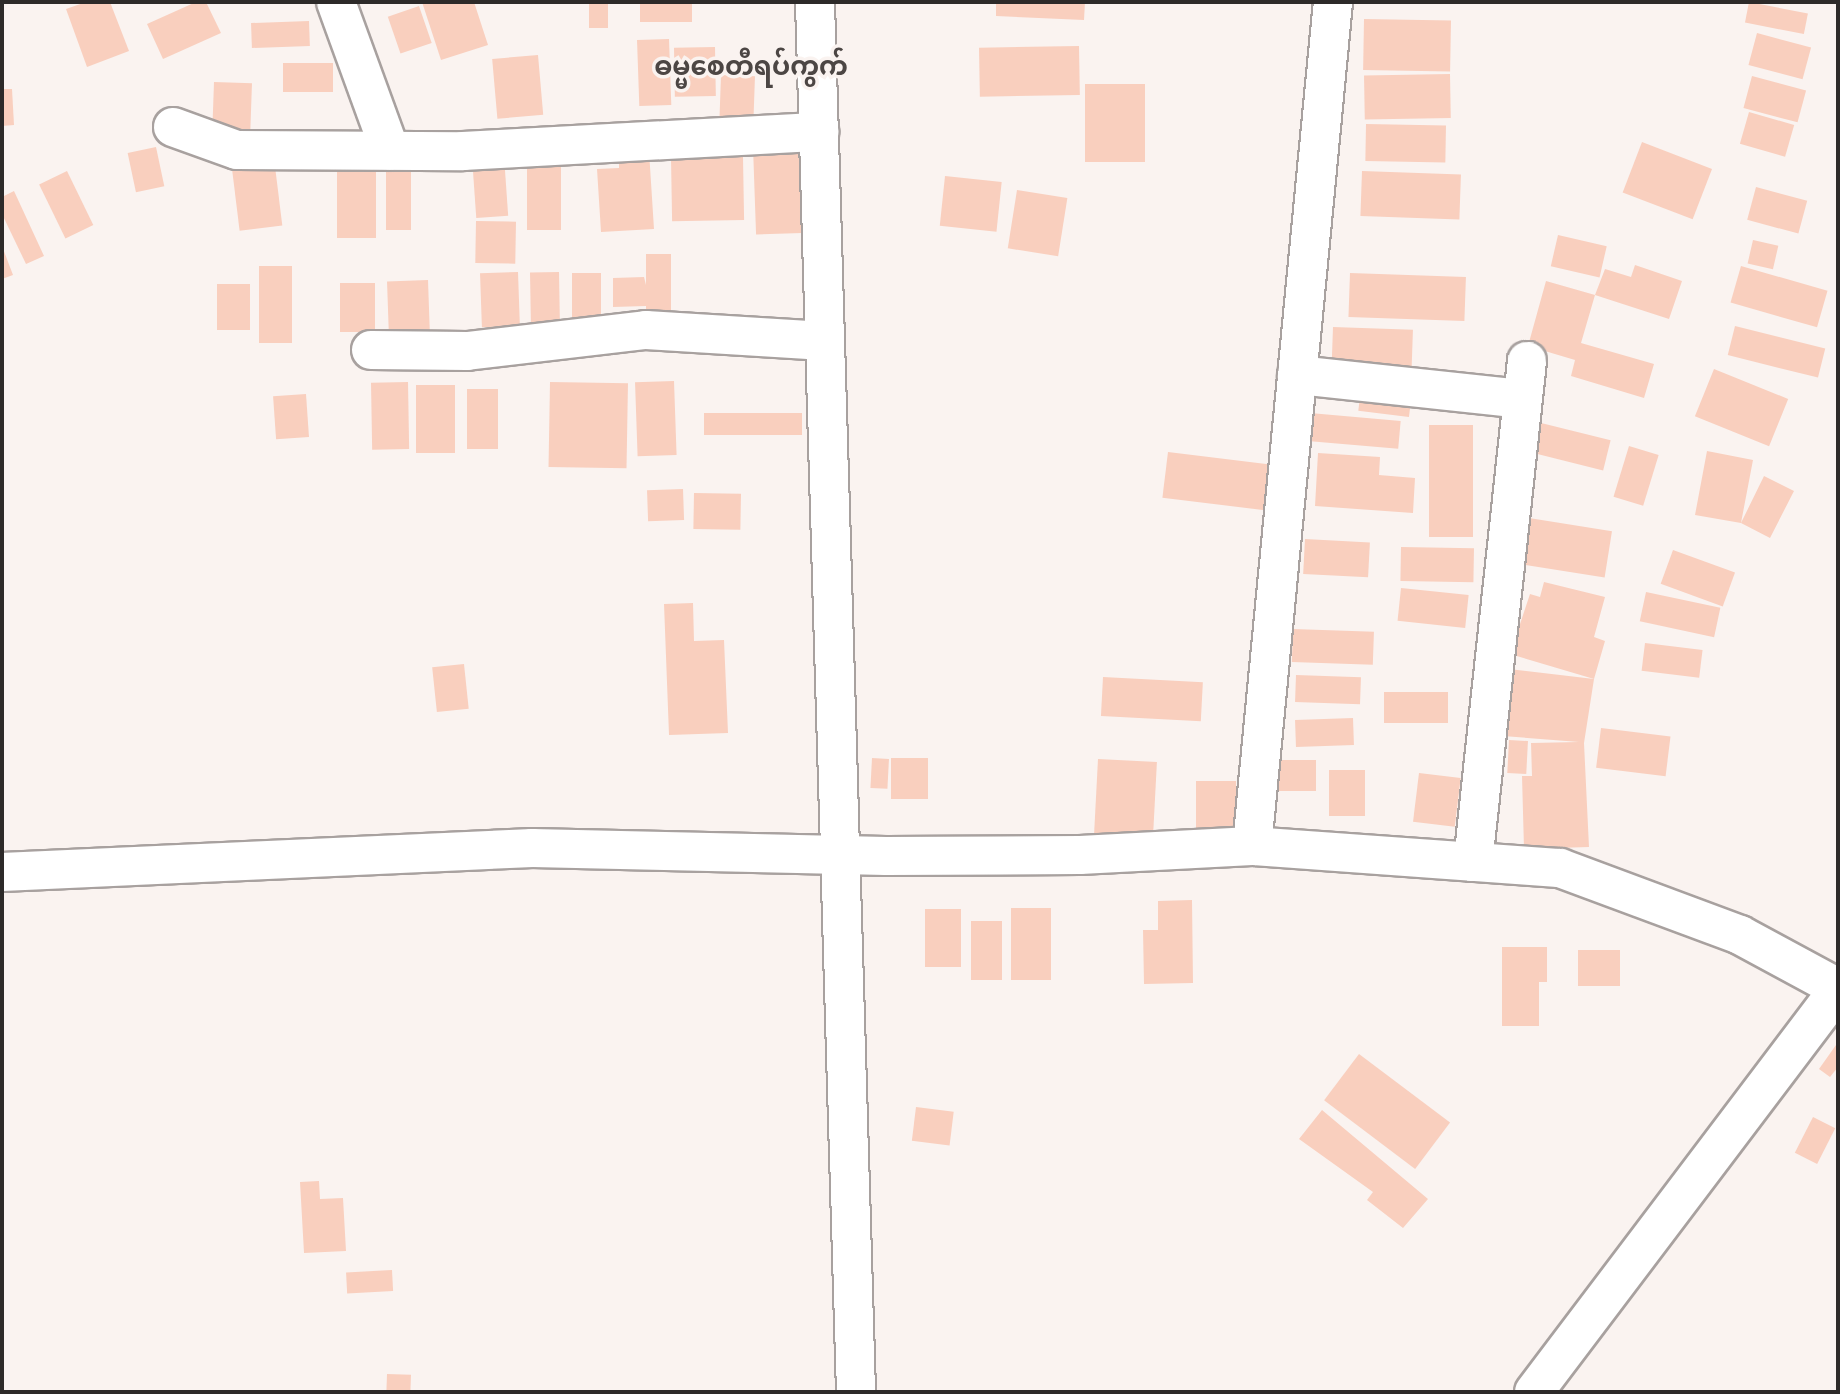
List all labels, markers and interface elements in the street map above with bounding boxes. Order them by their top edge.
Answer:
district label: ဓမ္မစေတီရပ်ကွက် [654,49,848,81]

